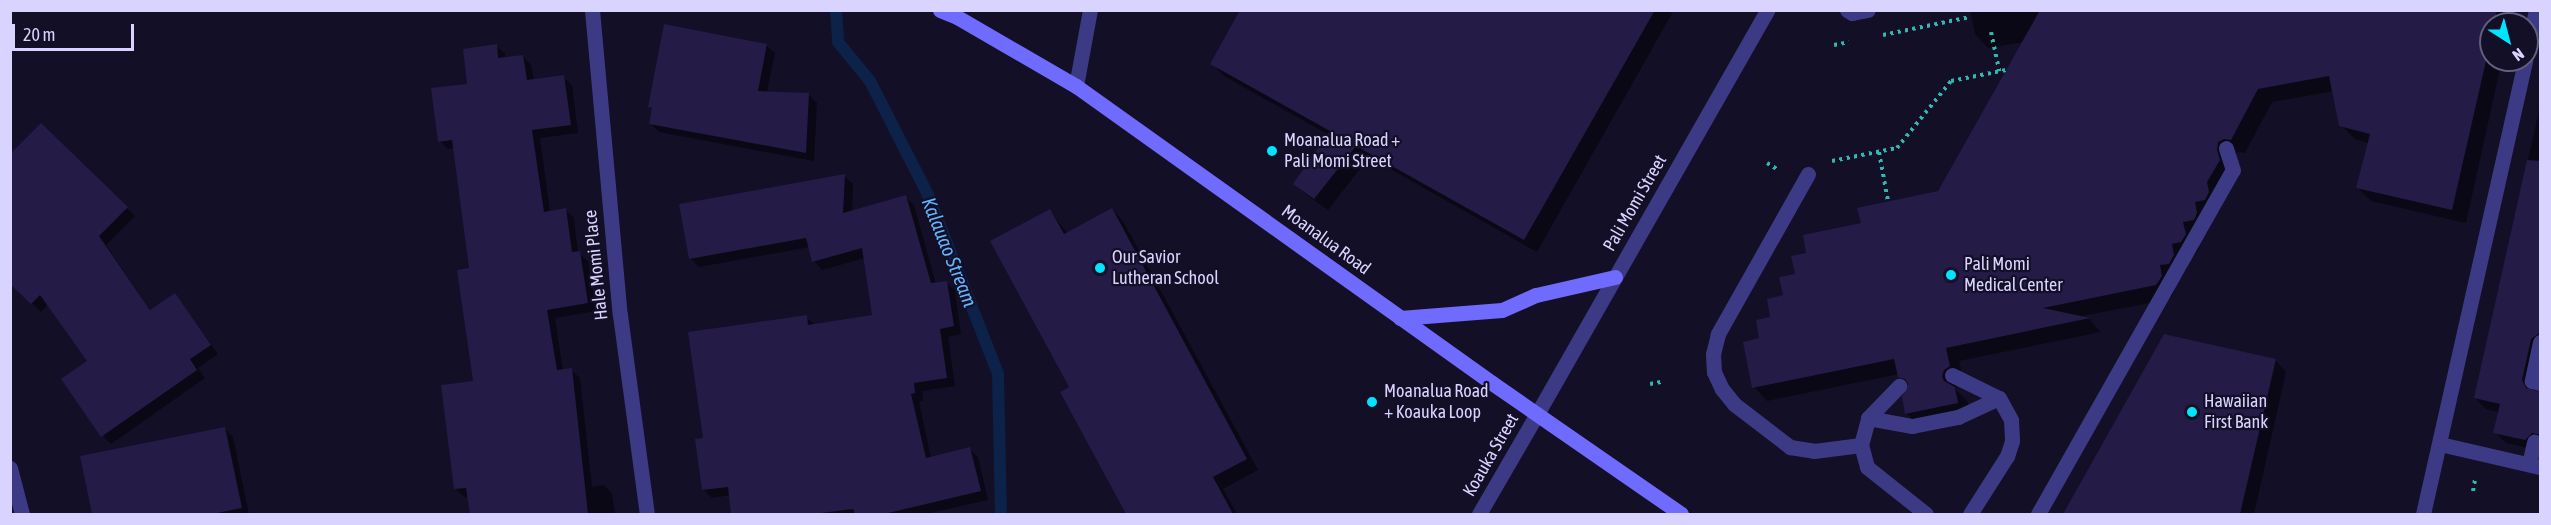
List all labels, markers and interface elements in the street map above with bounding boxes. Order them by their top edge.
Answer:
scale bar [15,12,136,50]
north arrow [2479,12,2539,72]
text: 20 m [23,24,55,45]
text: N [2509,45,2528,65]
place label: Moanalua Road + Pali Momi Street [1284,130,1400,172]
marker: Moanalua Road + Pali Momi Street [1265,144,1279,158]
street label: Pali Momi Street [1599,151,1671,255]
water label: Kalauao Stream [917,194,983,310]
street label: Moanalua Road [1277,201,1375,279]
street label: Hale Momi Place [579,209,613,321]
place label: Our Savior Lutheran School [1112,247,1219,290]
place label: Pali Momi Medical Center [1964,254,2063,296]
marker: Our Savior Lutheran School [1093,261,1107,275]
marker: Pali Momi Medical Center [1942,266,1960,284]
place label: Moanalua Road + Koauka Loop [1384,381,1489,424]
place label: Hawaiian First Bank [2204,391,2268,434]
marker: Moanalua Road + Koauka Loop [1365,395,1379,409]
marker: Hawaiian First Bank [2185,405,2199,419]
street label: Koauka Street [1459,410,1523,500]

